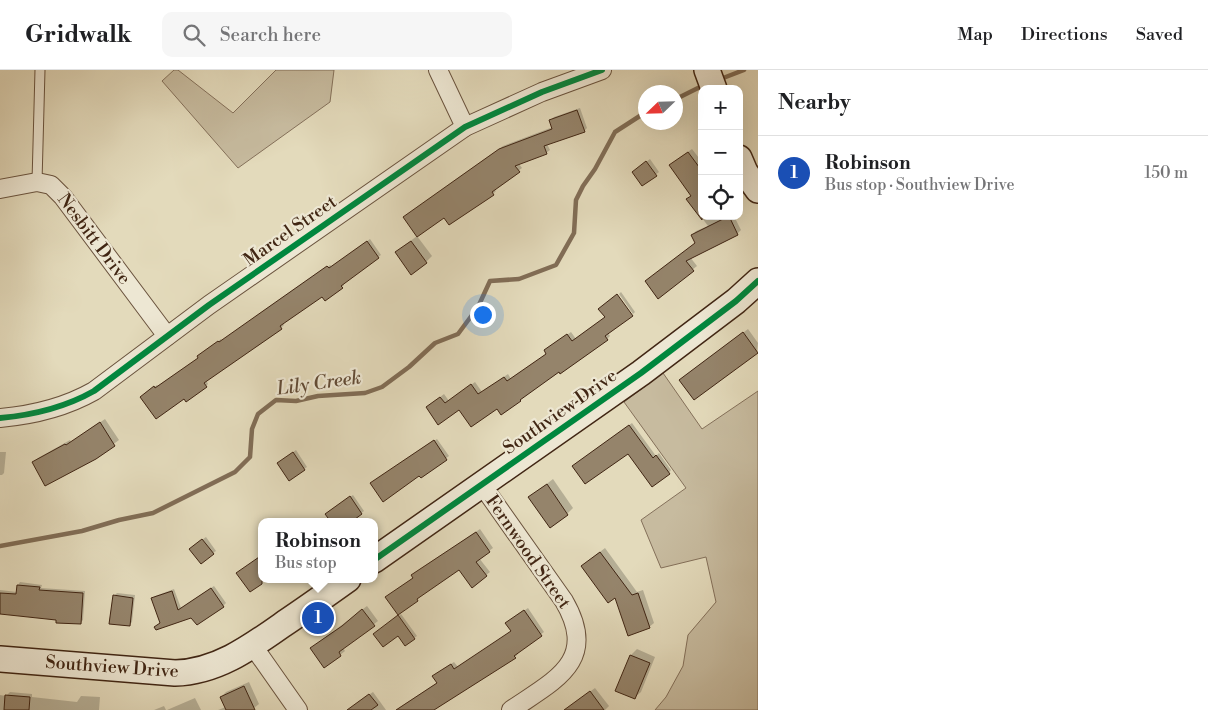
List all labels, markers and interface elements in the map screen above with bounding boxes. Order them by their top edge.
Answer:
search box [162,12,512,57]
text: Gridwalk [25,20,132,50]
icon: search [180,21,208,49]
text: Search here [220,23,321,47]
text: Map [957,23,993,46]
text: Directions [1021,23,1108,46]
text: Saved [1136,23,1183,46]
north arrow [638,85,683,130]
map controls [698,85,743,220]
button: + [698,85,743,130]
text: Nearby [778,90,851,116]
button: − [698,130,743,175]
text: Robinson [825,151,911,175]
text: 1 [790,163,798,183]
text: 150 m [1144,163,1188,183]
button: locate [698,175,743,220]
text: Bus stop · Southview Drive [825,175,1015,195]
street label: Nesbitt Drive [52,189,136,289]
street label: Marcel Street [239,190,342,272]
your location [470,302,496,328]
street label: Southview Drive [499,364,621,460]
water label: Lily Creek [274,365,363,401]
street label: Fernwood Street [480,491,576,614]
popup [258,518,378,583]
text: Robinson [275,529,361,553]
text: Bus stop [275,553,337,573]
pin: 1 [302,599,334,637]
street label: Southview Drive [44,651,180,683]

